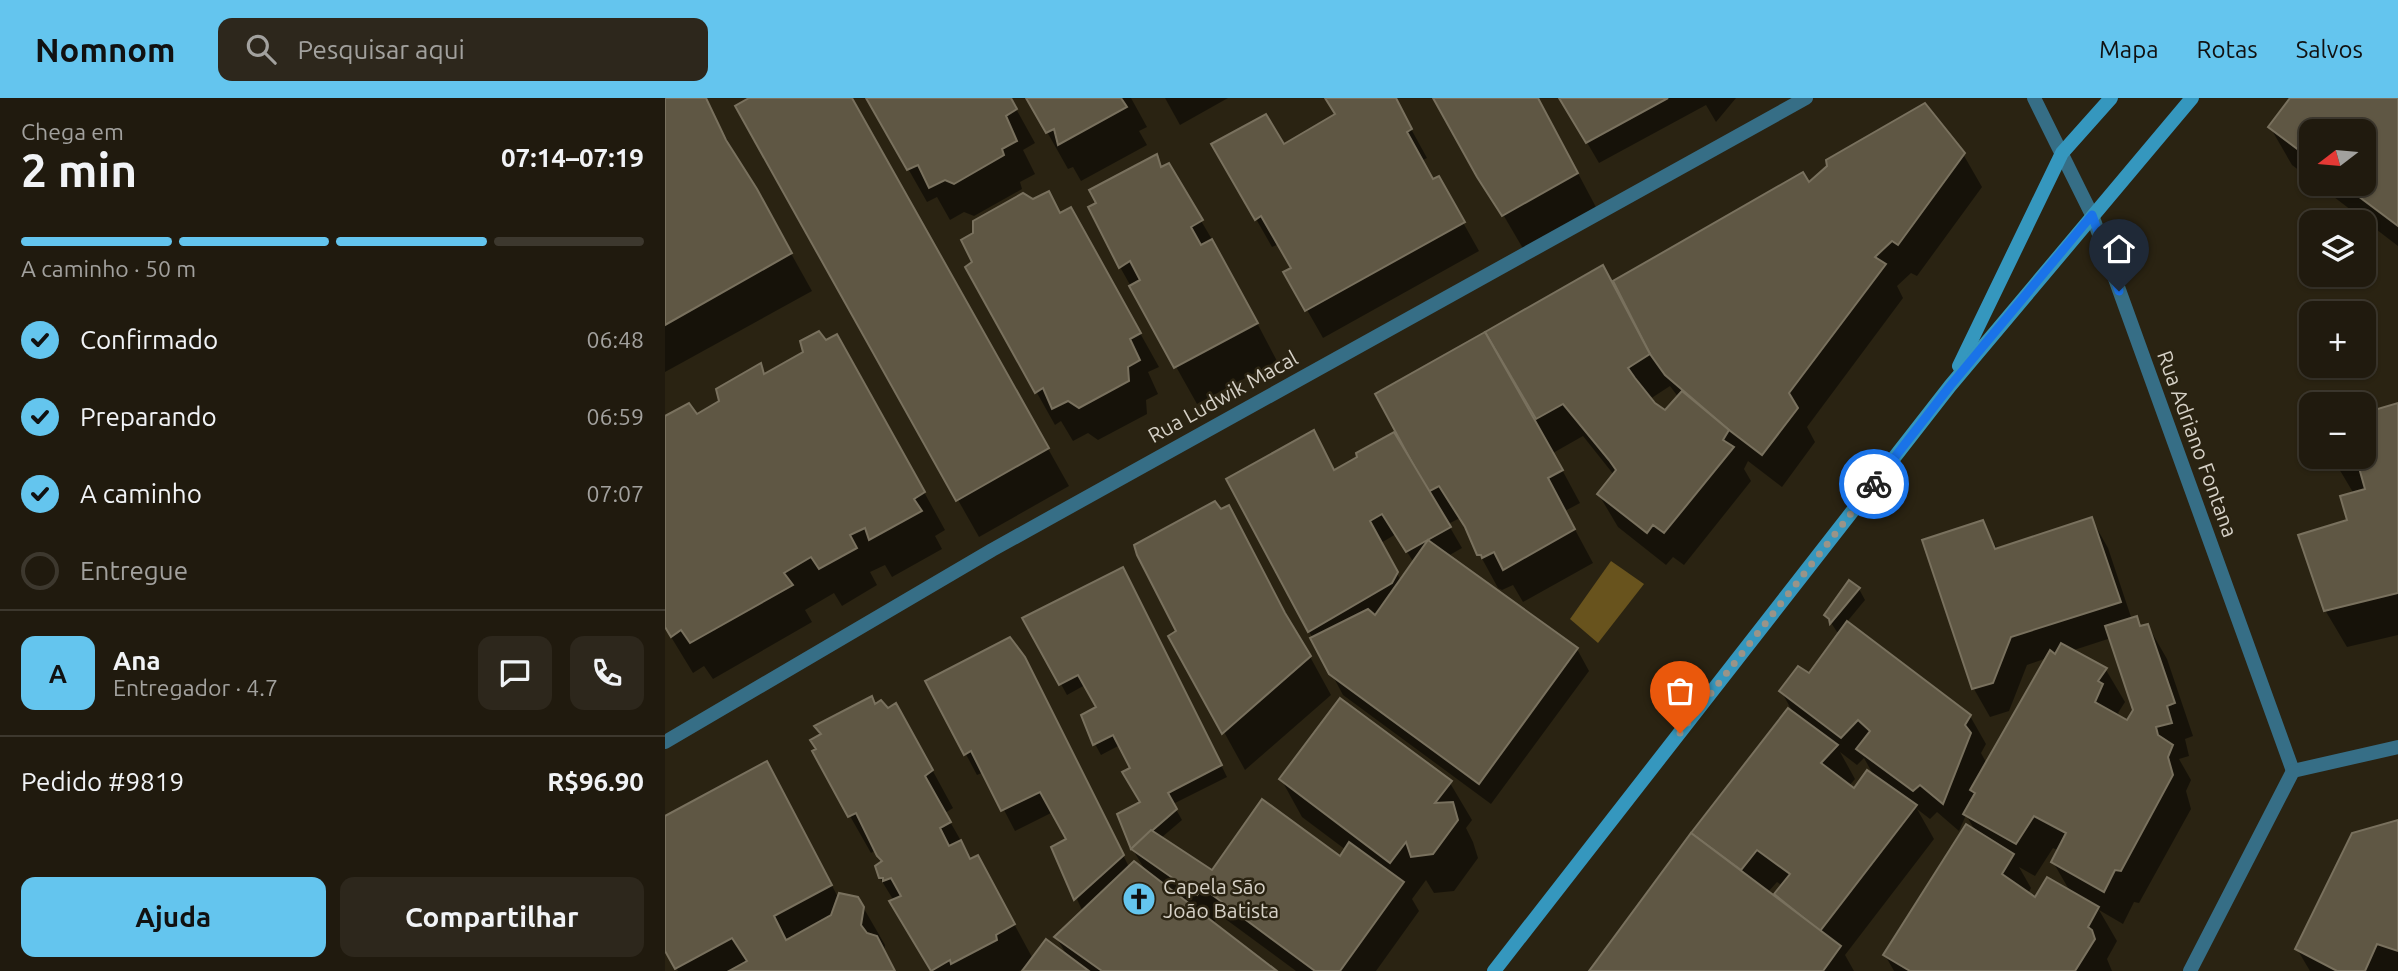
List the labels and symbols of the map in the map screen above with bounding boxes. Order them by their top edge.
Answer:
north arrow [2299,119,2377,196]
pin [2089,219,2149,291]
street label: Rua Ludwik Macal [1143,345,1302,447]
street label: Rua Adriano Fontana [2153,347,2243,540]
courier [1839,449,1909,519]
pin [1650,661,1710,733]
place label: Capela São João Batista [1163,874,1279,922]
church icon: Capela São João Batista [1120,880,1158,918]

